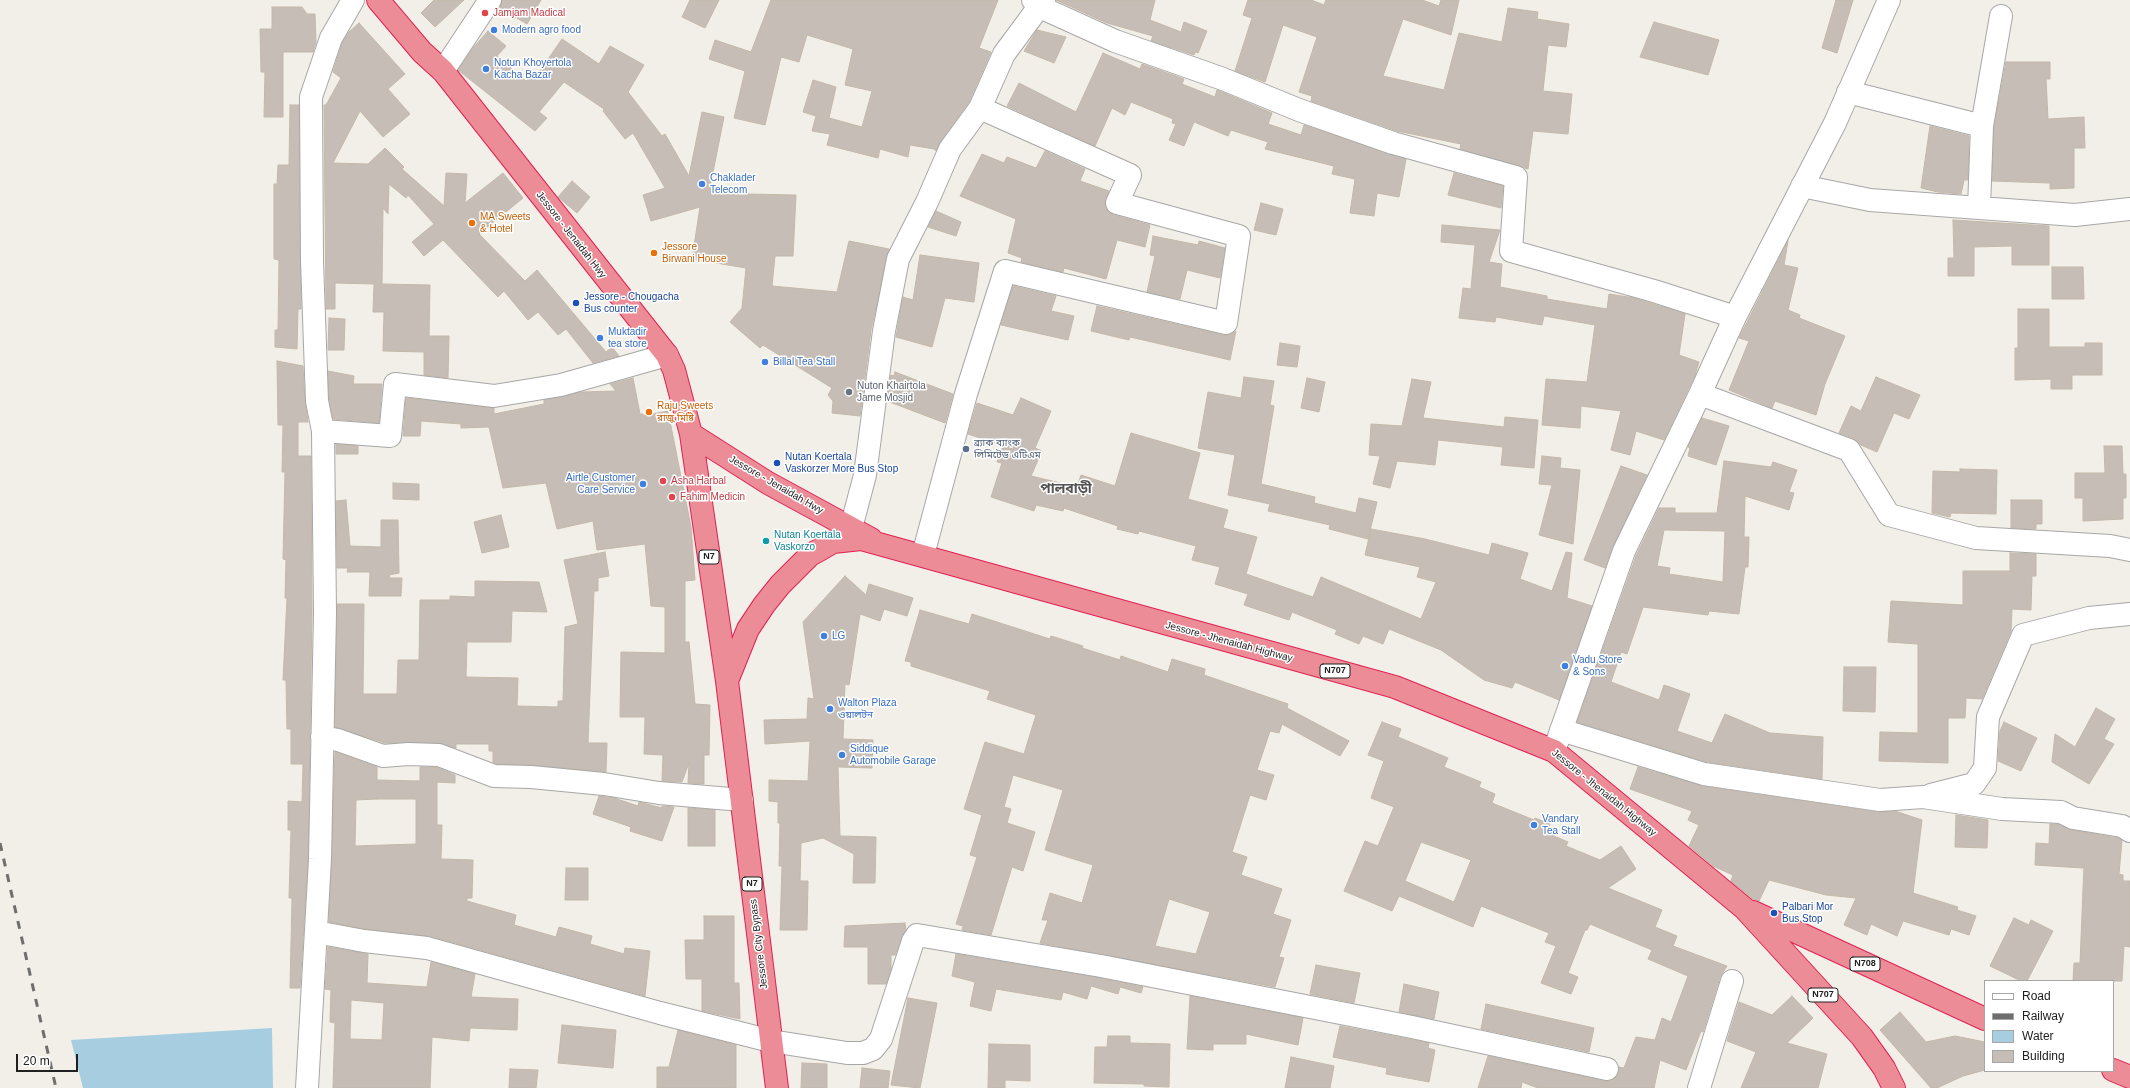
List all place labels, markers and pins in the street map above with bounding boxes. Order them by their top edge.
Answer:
place label: Jamjam Madical [493,7,565,19]
marker: Jamjam Madical [480,8,490,18]
place label: Modern agro food [502,24,581,36]
marker: Modern agro food [489,25,499,35]
place label: Notun Khoyertola Kacha Bazar [494,57,571,80]
marker: Notun Khoyertola Kacha Bazar [481,64,491,74]
place label: Chaklader Telecom [710,172,756,196]
marker: Chaklader Telecom [697,179,707,189]
place label: MA Sweets & Hotel [480,211,531,234]
marker: MA Sweets & Hotel [467,218,477,228]
place label: Jessore Birwani House [662,241,726,264]
marker: Jessore Birwani House [649,248,659,258]
place label: Jessore - Chougacha Bus counter [584,291,679,314]
marker: Jessore - Chougacha Bus counter [571,298,581,308]
place label: Muktadir tea store [608,326,647,350]
marker: Muktadir tea store [595,333,605,343]
place label: Billal Tea Stall [773,356,835,368]
marker: Billal Tea Stall [760,357,770,367]
place label: Nuton Khairtola Jame Mosjid [857,380,926,404]
marker: Nuton Khairtola Jame Mosjid [844,387,854,397]
place label: Raju Sweets রাজু মিষ্টি [657,400,713,424]
marker: Raju Sweets রাজু মিষ্টি [644,407,654,417]
place label: ব্র্যাক ব্যাংক লিমিটেড এটিএম [974,437,1041,460]
marker: ব্র্যাক ব্যাংক লিমিটেড এটিএম [961,444,971,454]
place label: Nutan Koertala Vaskorzer More Bus Stop [785,451,898,474]
marker: Nutan Koertala Vaskorzer More Bus Stop [772,458,782,468]
place label: Airtle Customer Care Service [566,472,635,496]
place label: Asha Harbal [671,475,726,487]
marker: Asha Harbal [658,476,668,486]
marker: Airtle Customer Care Service [638,479,648,489]
place label: Fahim Medicin [680,491,745,503]
marker: Fahim Medicin [667,492,677,502]
place label: Nutan Koertala Vaskorzo [774,529,841,552]
marker: Nutan Koertala Vaskorzo [761,536,771,546]
place label: LG [832,630,845,642]
marker: LG [819,631,829,641]
place label: Vadu Store & Sons [1573,654,1622,678]
marker: Vadu Store & Sons [1560,661,1570,671]
place label: Walton Plaza ওয়ালটন [838,697,897,720]
marker: Walton Plaza ওয়ালটন [825,704,835,714]
place label: Siddique Automobile Garage [850,743,936,766]
marker: Siddique Automobile Garage [837,750,847,760]
place label: Vandary Tea Stall [1542,813,1580,836]
marker: Vandary Tea Stall [1529,820,1539,830]
place label: Palbari Mor Bus Stop [1782,901,1833,924]
marker: Palbari Mor Bus Stop [1769,908,1779,918]

